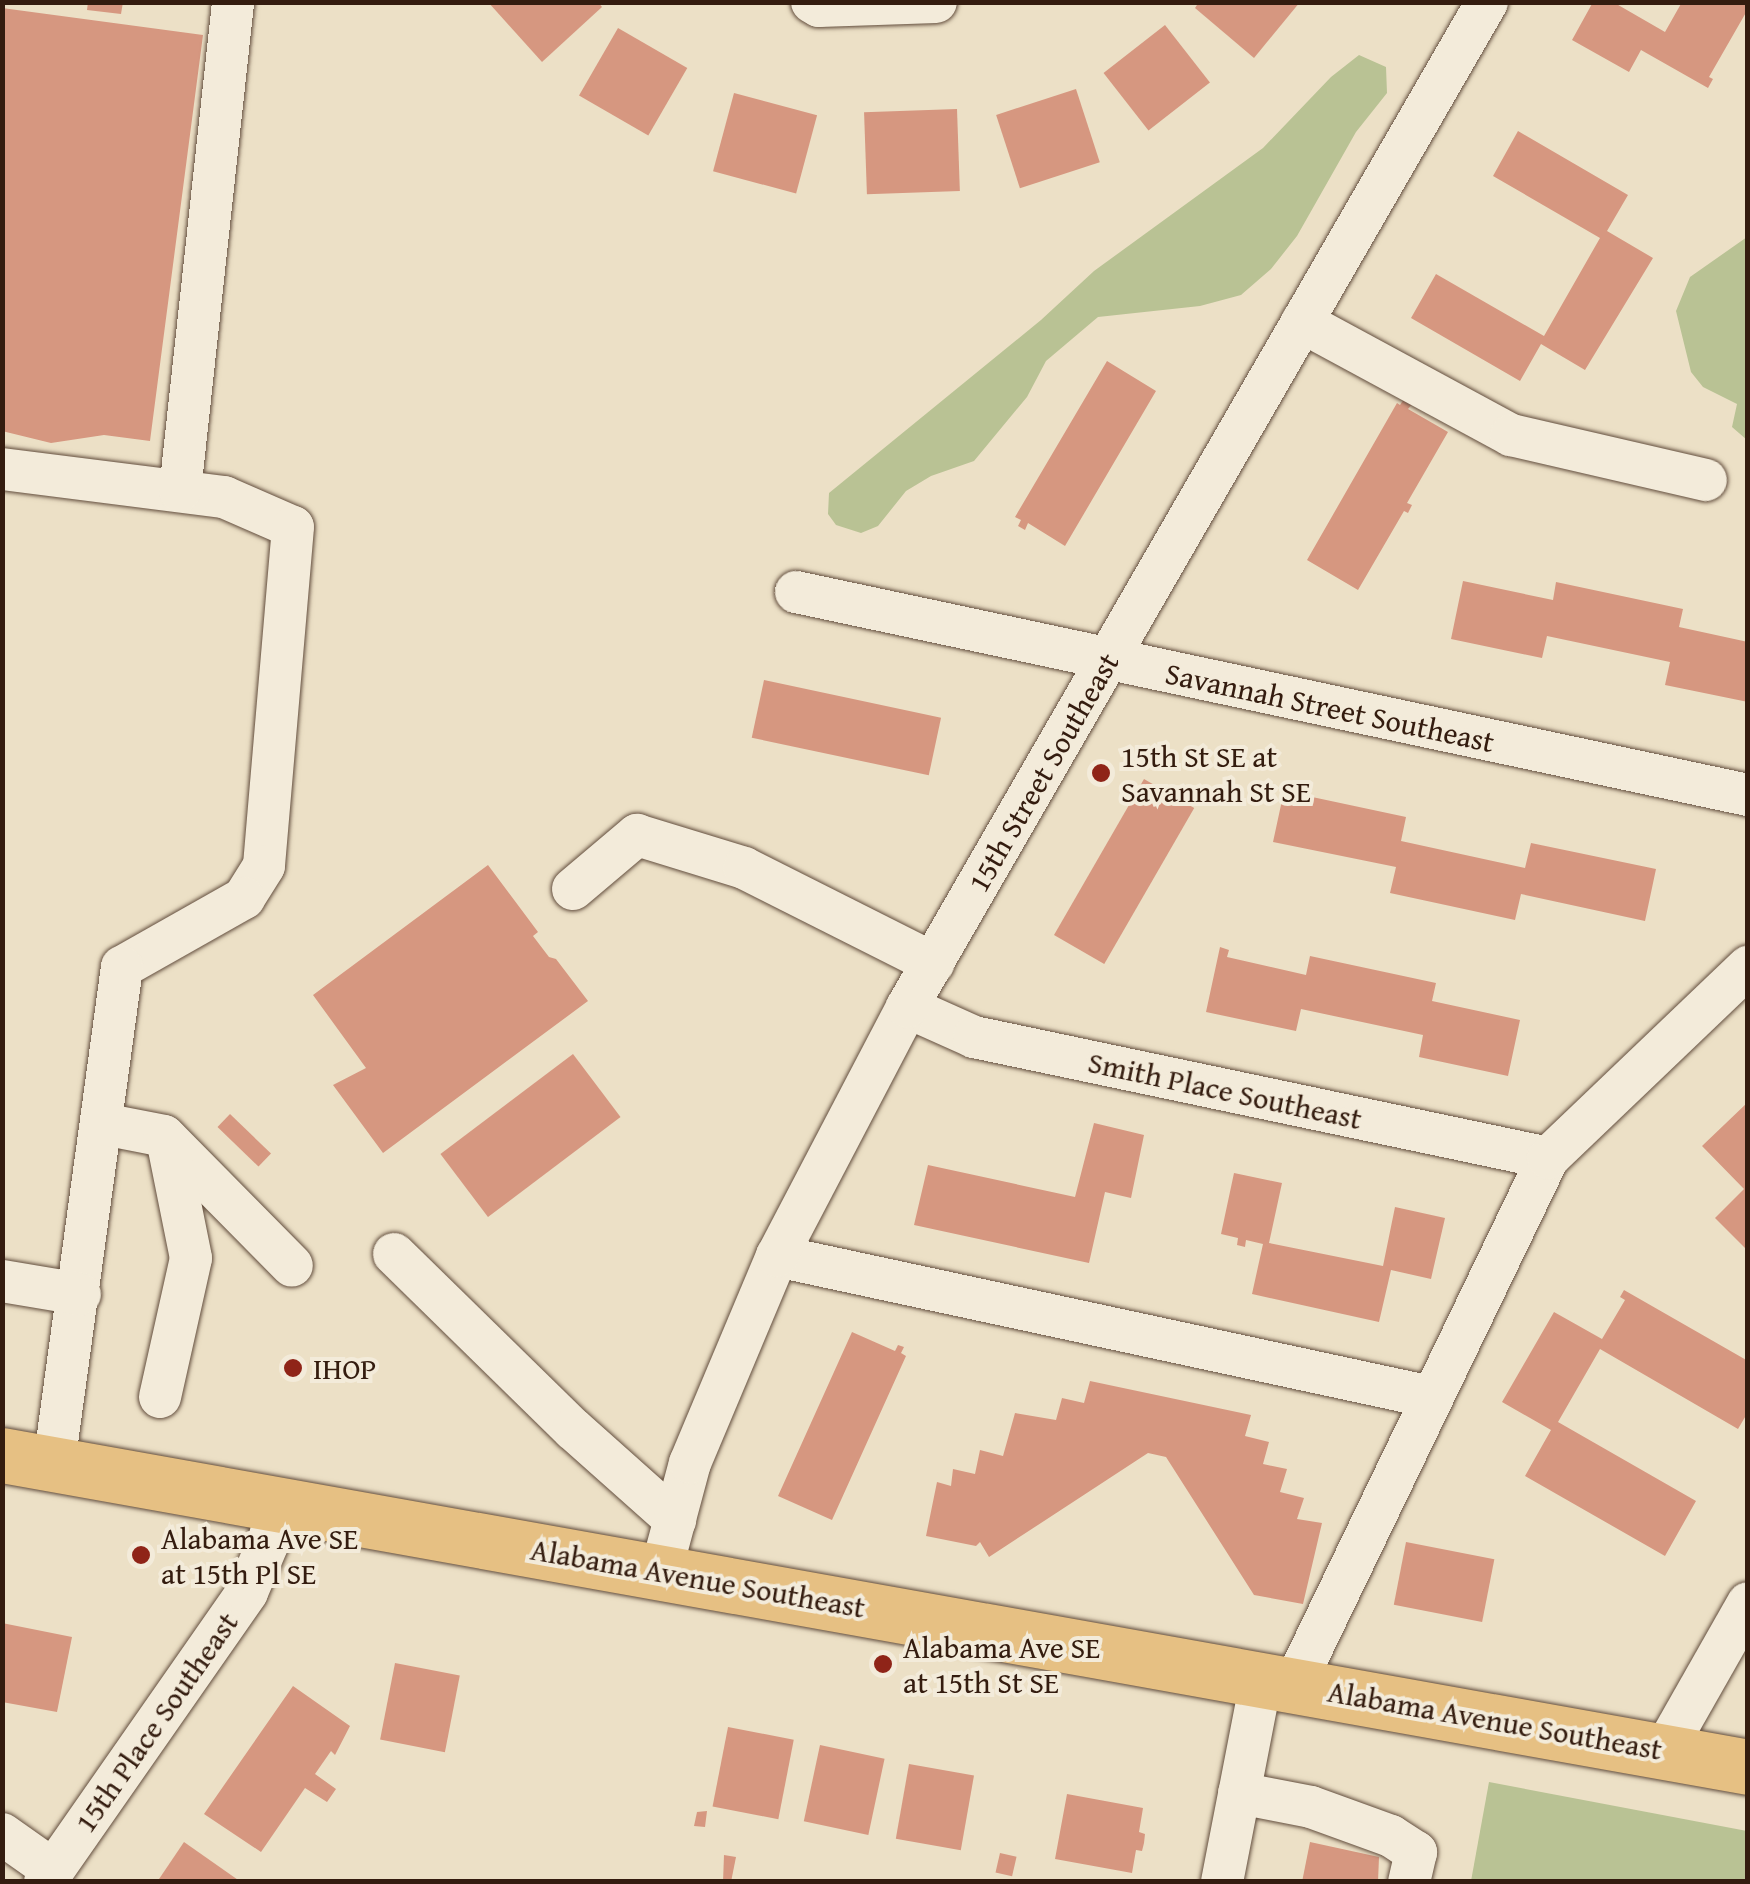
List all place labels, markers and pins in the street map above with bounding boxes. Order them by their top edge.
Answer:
place label: 15th St SE at Savannah St SE [1121,738,1311,808]
marker: 15th St SE at Savannah St SE [1090,762,1112,784]
place label: IHOP [313,1350,376,1386]
marker: IHOP [282,1357,304,1379]
place label: Alabama Ave SE at 15th Pl SE [161,1520,358,1590]
marker: Alabama Ave SE at 15th Pl SE [130,1544,152,1566]
place label: Alabama Ave SE at 15th St SE [903,1629,1100,1700]
marker: Alabama Ave SE at 15th St SE [872,1653,894,1675]

